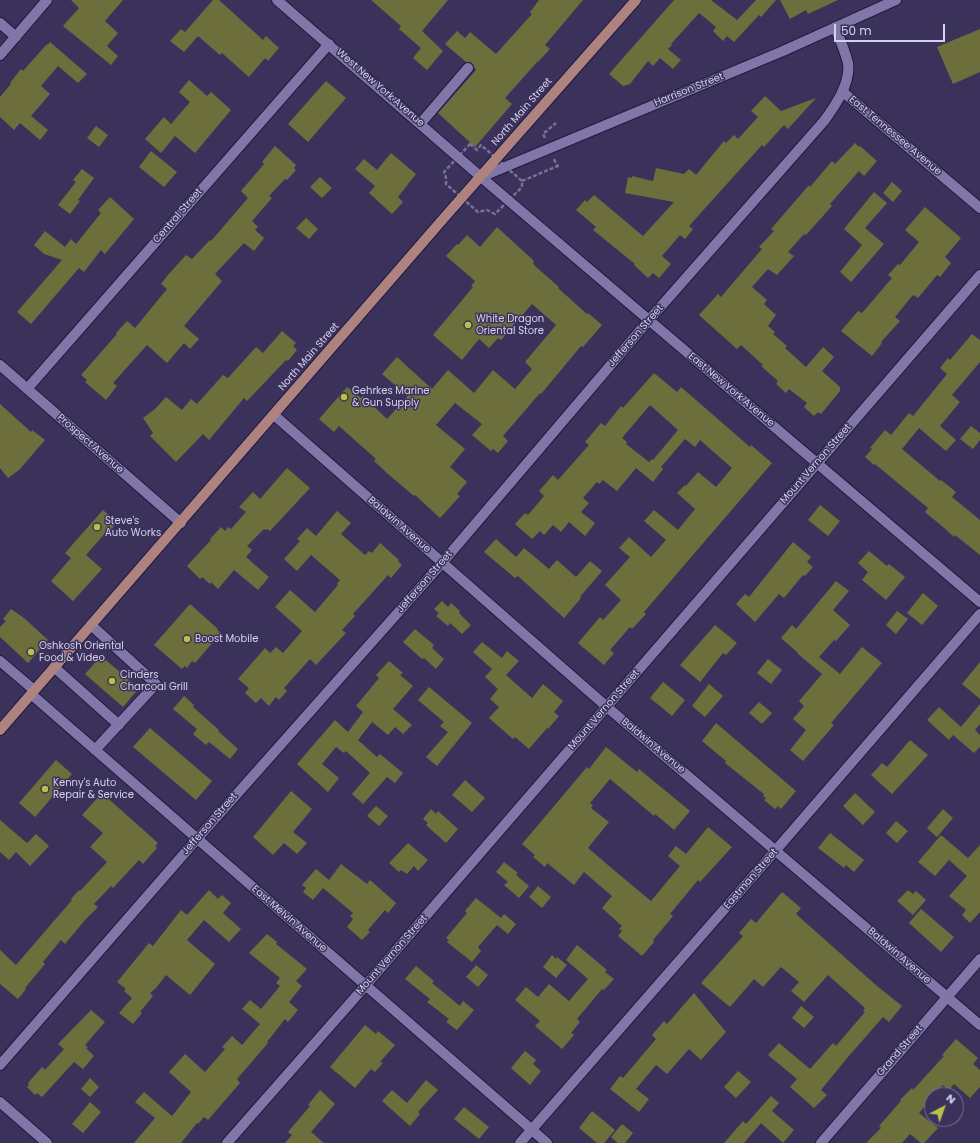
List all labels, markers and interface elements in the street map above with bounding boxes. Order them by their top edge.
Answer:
scale bar [836,16,947,42]
text: 50 m [841,22,872,39]
street label: West New York Avenue [333,46,427,130]
street label: Harrison Street [653,71,725,109]
street label: North Main Street [489,76,555,148]
street label: East Tennessee Avenue [846,94,944,178]
street label: Central Street [151,186,205,246]
street label: Jefferson Street [606,303,666,369]
place label: White Dragon Oriental Store [476,313,544,336]
marker: White Dragon Oriental Store [463,320,473,330]
street label: North Main Street [276,321,342,393]
street label: East New York Avenue [685,350,777,430]
place label: Gehrkes Marine & Gun Supply [352,385,430,408]
marker: Gehrkes Marine & Gun Supply [339,392,349,402]
street label: Prospect Avenue [54,412,126,476]
street label: Mount Vernon Street [778,422,854,506]
street label: Baldwin Avenue [365,494,433,556]
place label: Steve's Auto Works [105,515,161,538]
marker: Steve's Auto Works [92,522,102,532]
street label: Jefferson Street [395,549,455,615]
place label: Boost Mobile [195,633,258,645]
marker: Boost Mobile [182,634,192,644]
place label: Oshkosh Oriental Food & Video [39,640,124,664]
marker: Oshkosh Oriental Food & Video [26,647,36,657]
street label: Mount Vernon Street [566,668,642,752]
place label: Cinders Charcoal Grill [120,669,188,692]
marker: Cinders Charcoal Grill [107,676,117,686]
street label: Baldwin Avenue [619,716,687,776]
place label: Kenny's Auto Repair & Service [53,777,134,800]
marker: Kenny's Auto Repair & Service [40,784,50,794]
street label: Jefferson Street [180,791,240,857]
street label: Eastman Street [721,846,781,912]
street label: East Melvin Avenue [249,883,329,955]
street label: Mount Vernon Street [354,913,430,997]
street label: Baldwin Avenue [865,925,933,987]
street label: Grand Street [875,1023,925,1079]
north arrow [924,1087,964,1127]
text: N [943,1090,960,1107]

